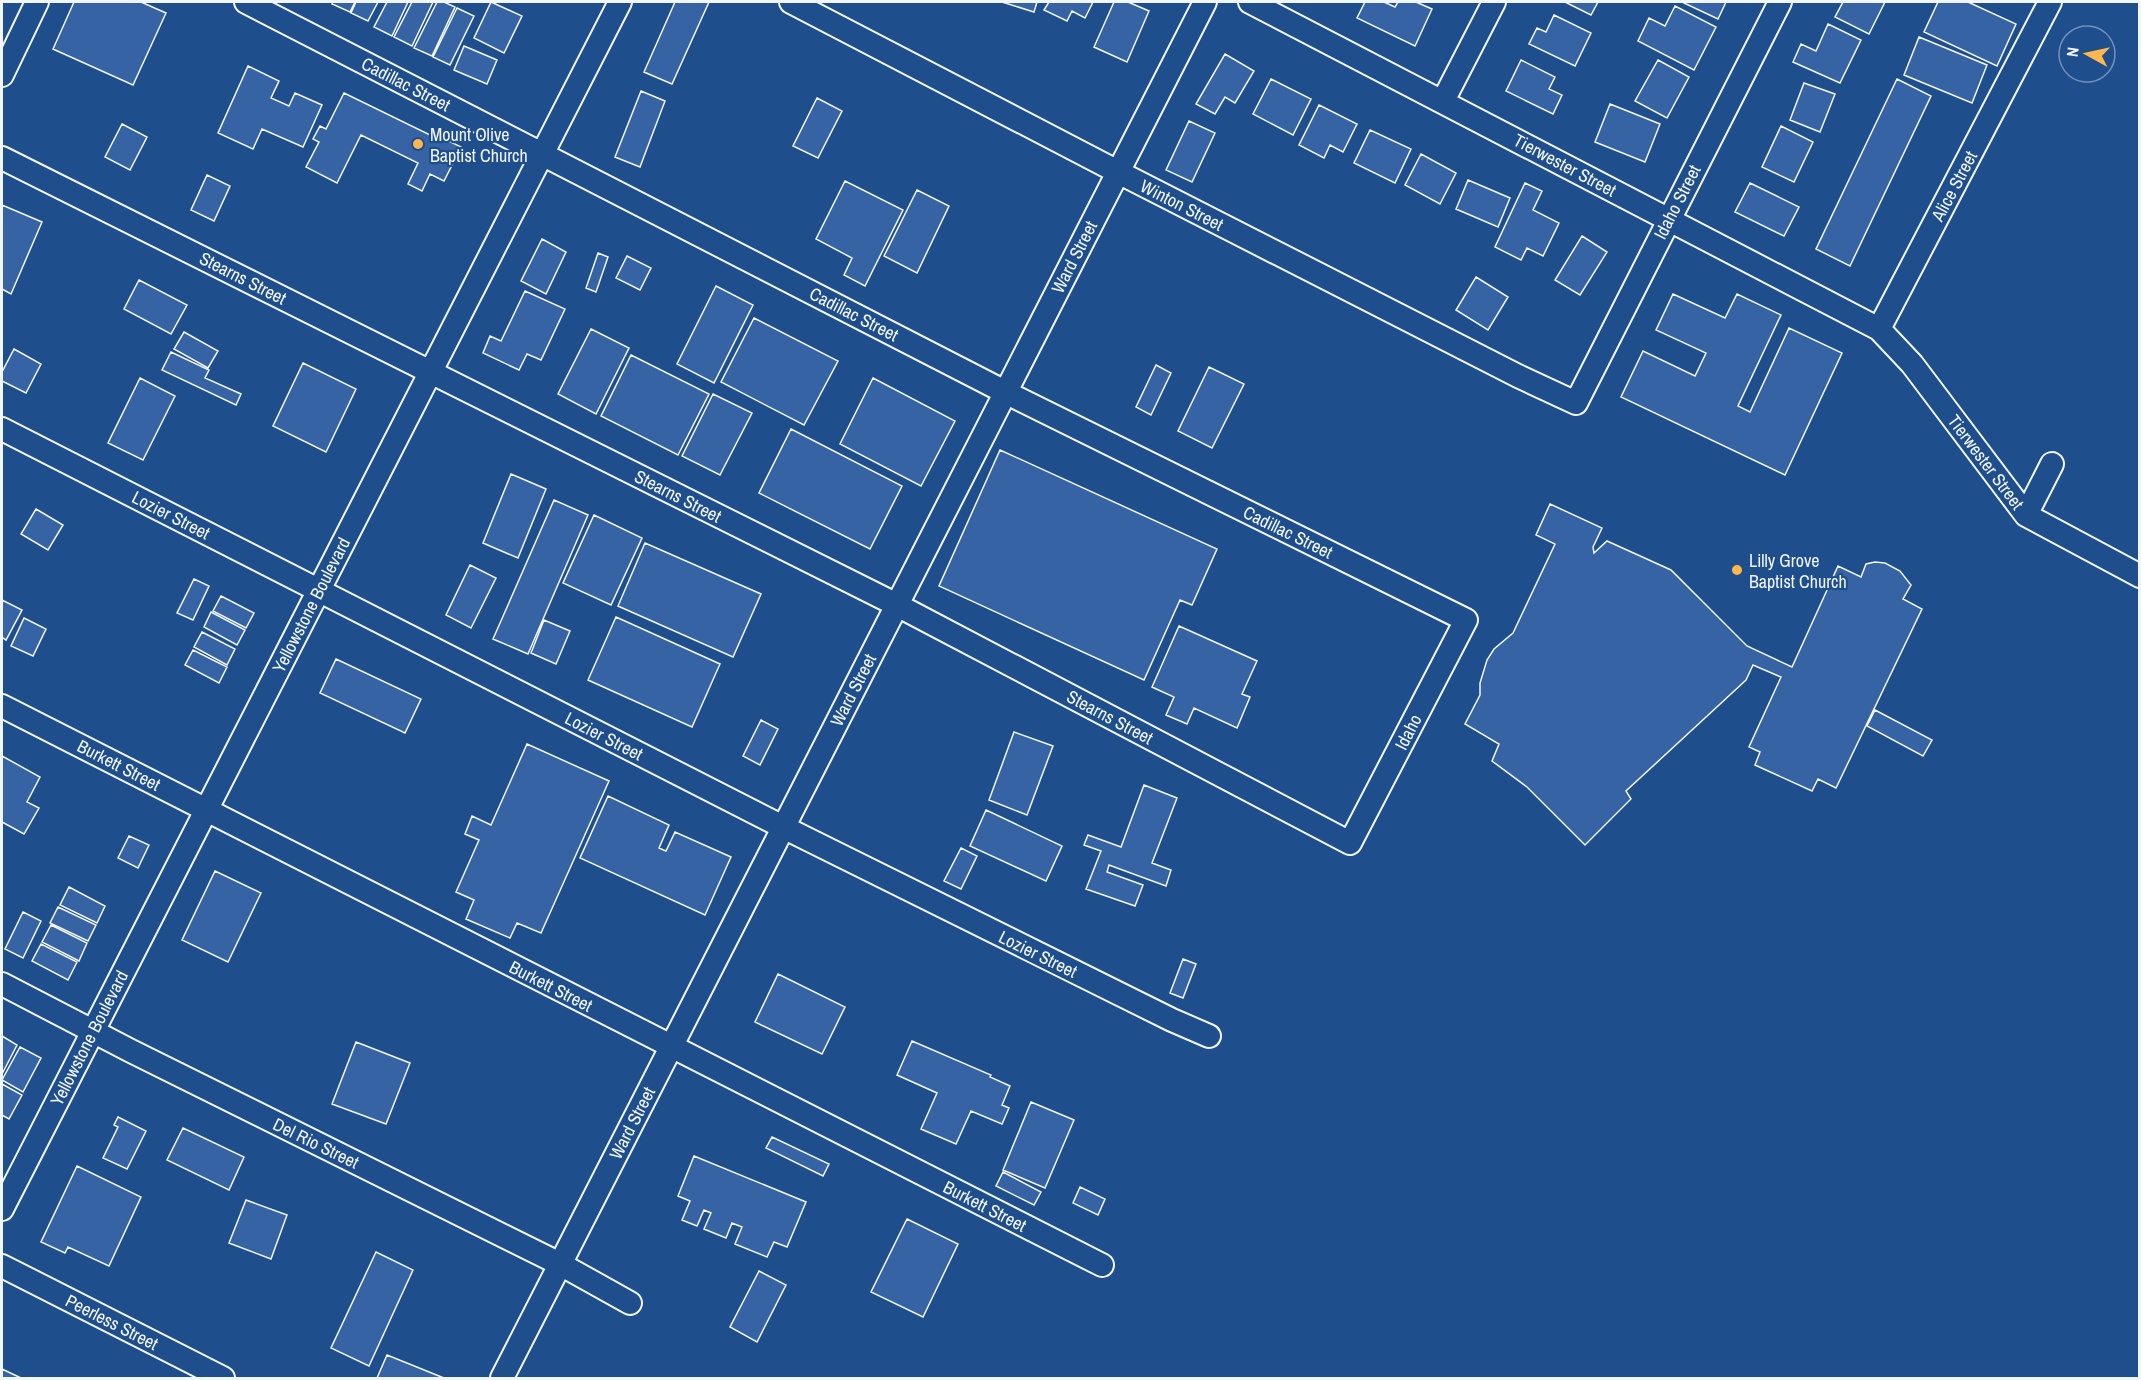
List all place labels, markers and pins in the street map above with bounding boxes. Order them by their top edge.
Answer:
place label: Mount Olive Baptist Church [430,122,528,168]
marker: Mount Olive Baptist Church [411,137,425,151]
place label: Lilly Grove Baptist Church [1749,548,1847,594]
marker: Lilly Grove Baptist Church [1730,563,1744,577]

